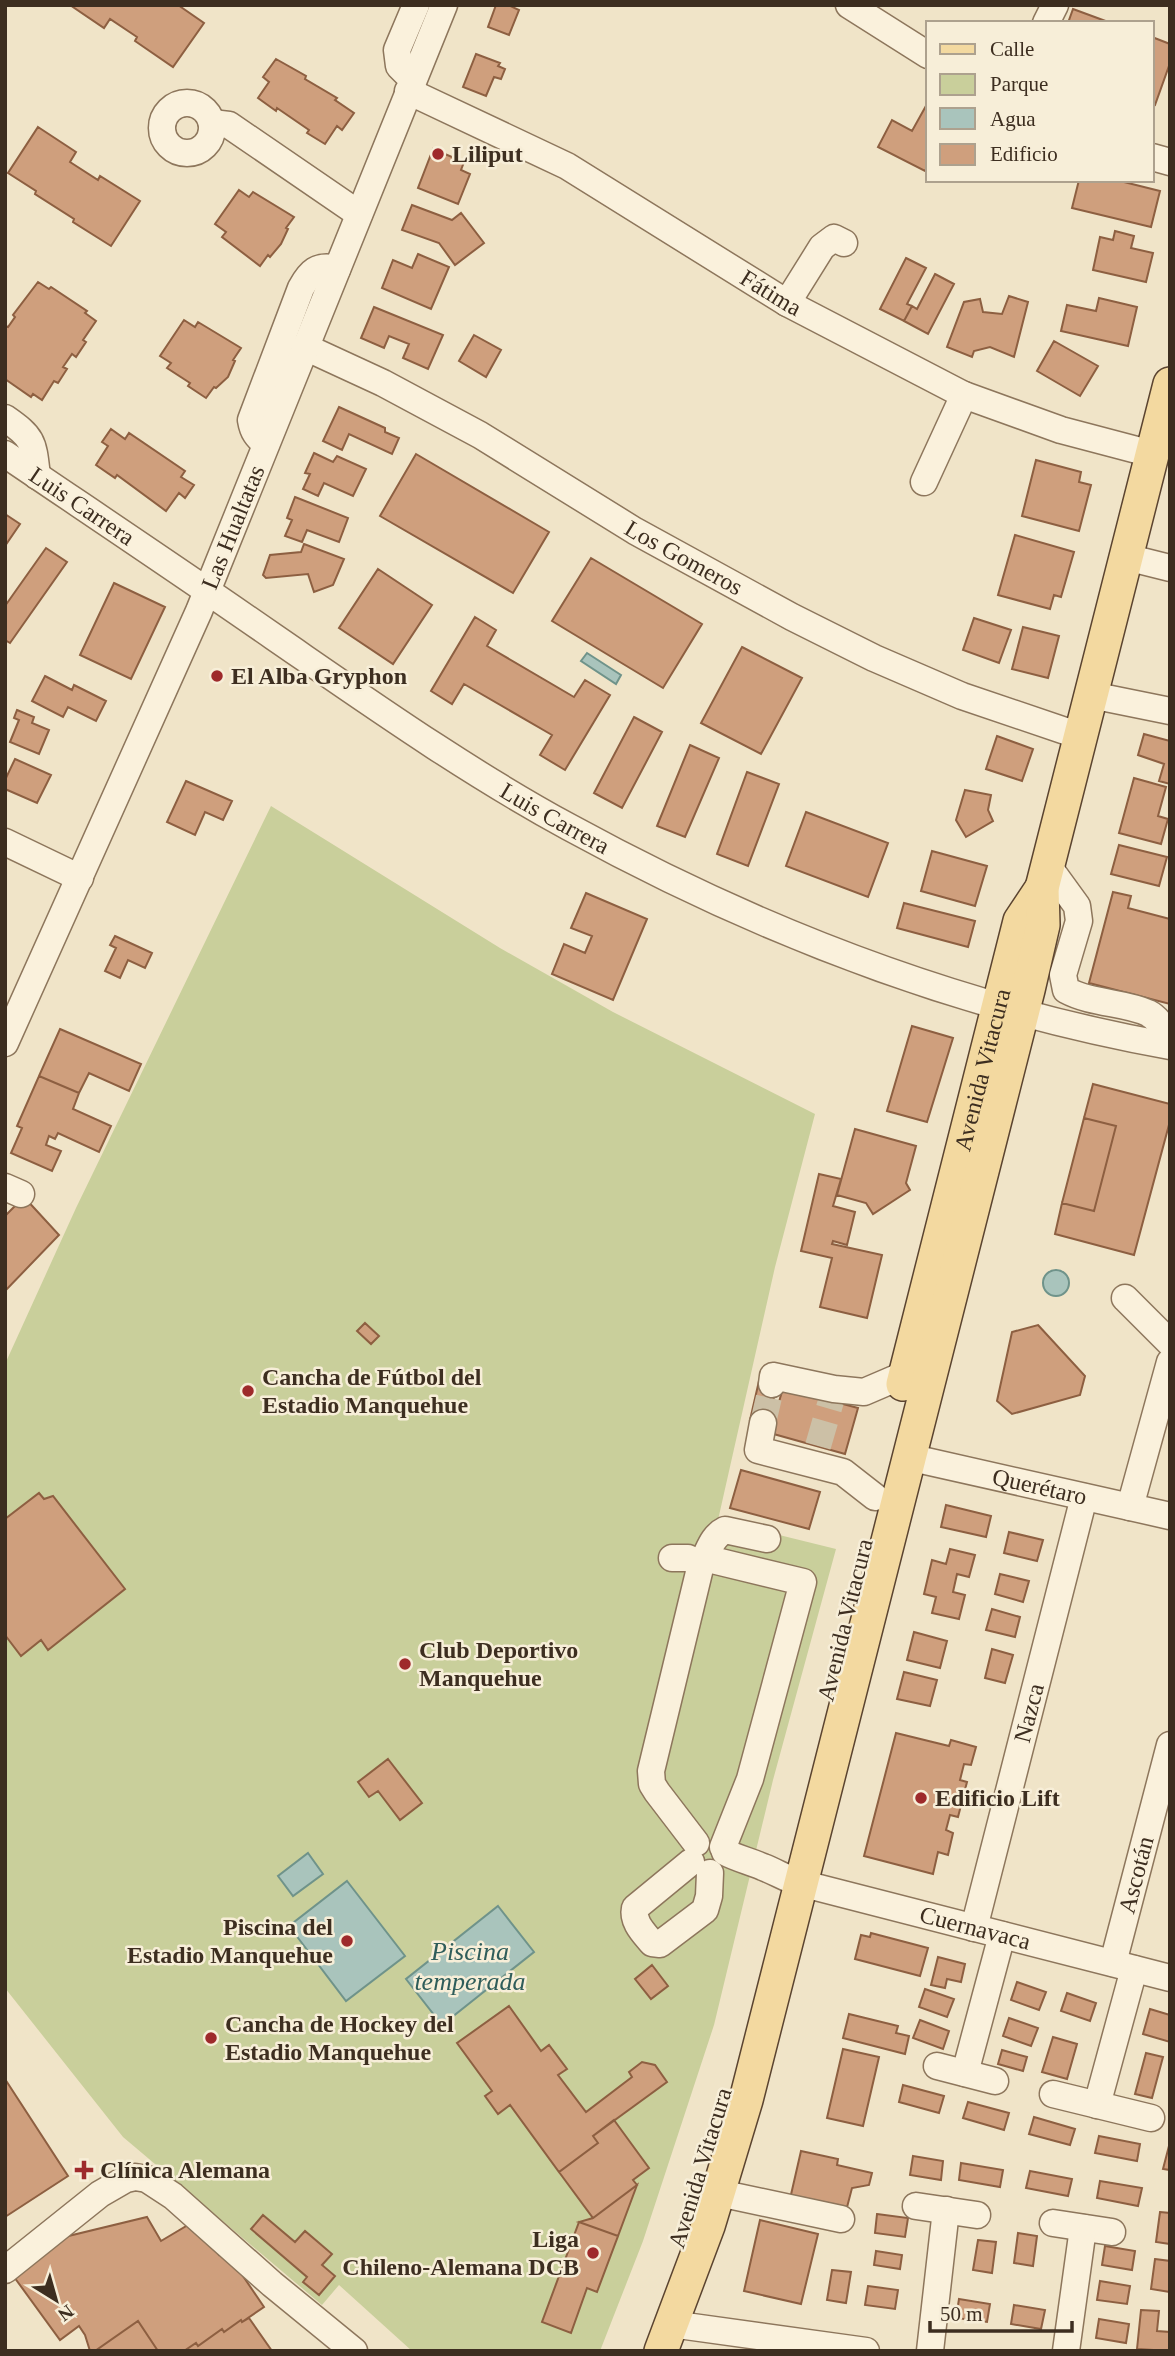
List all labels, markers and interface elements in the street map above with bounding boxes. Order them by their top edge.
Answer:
legend [926,21,1154,182]
text: Calle [990,37,1034,61]
text: Parque [990,72,1048,96]
text: Agua [990,107,1036,131]
place label: Liliput [452,141,523,167]
text: Edificio [990,142,1058,166]
marker: Liliput [430,146,446,162]
street label: Fátima [736,264,806,321]
street label: Las Hualtatas [196,461,270,593]
street label: Luis Carrera [25,462,140,551]
street label: Los Gomeros [620,515,747,600]
place label: El Alba Gryphon [231,663,407,689]
marker: El Alba Gryphon [209,668,225,684]
street label: Luis Carrera [496,778,614,859]
street label: Avenida Vitacura [949,986,1015,1154]
place label: Cancha de Fútbol del Estadio Manquehue [262,1364,482,1418]
marker: Cancha de Fútbol del Estadio Manquehue [240,1383,256,1399]
street label: Querétaro [990,1463,1089,1510]
street label: Avenida Vitacura [812,1536,878,1704]
place label: Club Deportivo Manquehue [419,1637,578,1691]
marker: Club Deportivo Manquehue [397,1656,413,1672]
street label: Nazca [1009,1680,1049,1745]
place label: Edificio Lift [935,1785,1060,1811]
marker: Edificio Lift [913,1790,929,1806]
street label: Ascotán [1113,1834,1159,1916]
street label: Cuernavaca [917,1901,1034,1955]
place label: Piscina del Estadio Manquehue [127,1914,333,1968]
marker: Piscina del Estadio Manquehue [339,1933,355,1949]
water label: Piscina temperada [414,1937,526,1996]
place label: Cancha de Hockey del Estadio Manquehue [225,2011,454,2065]
marker: Cancha de Hockey del Estadio Manquehue [203,2030,219,2046]
street label: Avenida Vitacura [663,2084,737,2251]
place label: Clínica Alemana [100,2157,270,2183]
marker: Clínica Alemana [74,2160,94,2180]
place label: Liga Chileno-Alemana DCB [342,2226,579,2280]
marker: Liga Chileno-Alemana DCB [585,2245,601,2261]
north arrow [21,2265,91,2335]
scale bar [930,2290,1072,2334]
text: N [54,2301,78,2326]
text: 50 m [940,2302,983,2326]

